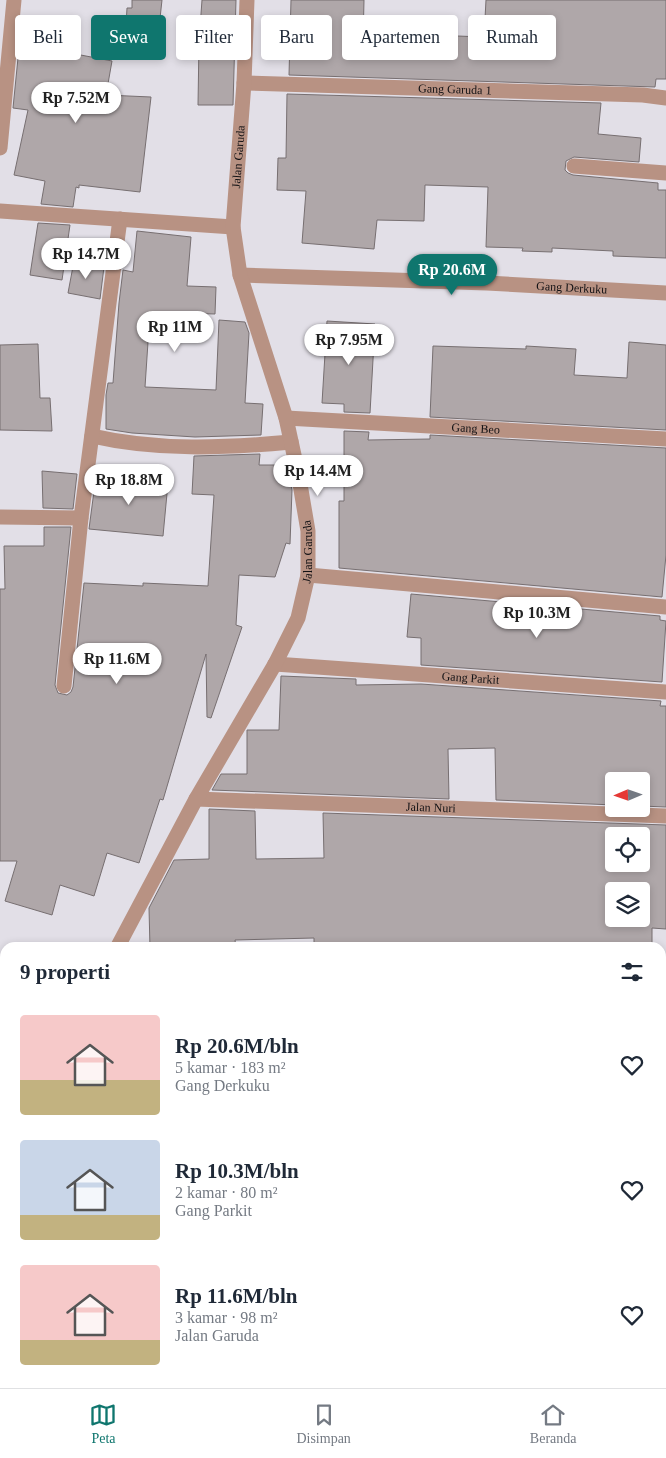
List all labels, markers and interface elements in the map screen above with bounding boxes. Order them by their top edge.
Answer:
chip: Beli [15,15,81,60]
chip: Sewa [91,15,166,60]
chip: Filter [176,15,251,60]
chip: Baru [261,15,332,60]
chip: Apartemen [342,15,458,60]
chip: Rumah [468,15,556,60]
street label: Gang Garuda 1 [418,81,492,97]
pin: Rp 7.52M [24,82,128,124]
text: Rp 7.52M [42,89,110,106]
street label: Jalan Garuda [229,124,248,189]
pin: Rp 14.7M [34,238,138,280]
text: Rp 14.7M [52,245,120,262]
pin: Rp 20.6M [400,254,504,296]
text: Rp 20.6M [418,261,486,278]
street label: Gang Derkuku [536,279,608,297]
pin: Rp 11M [134,310,216,353]
text: Rp 11M [148,318,202,335]
pin: Rp 7.95M [297,324,401,366]
text: Rp 7.95M [315,331,383,348]
street label: Gang Beo [451,420,500,437]
pin: Rp 14.4M [266,454,370,497]
text: Rp 14.4M [284,462,352,479]
pin: Rp 18.8M [77,464,181,506]
text: Rp 18.8M [95,471,163,488]
street label: Jalan Garuda [299,518,315,585]
pin: Rp 10.3M [485,596,589,639]
text: Rp 10.3M [503,604,571,621]
pin: Rp 11.6M [65,642,169,685]
text: Rp 11.6M [84,650,150,667]
street label: Gang Parkit [441,669,500,687]
north arrow [605,772,650,818]
map controls [605,772,650,927]
street label: Jalan Nuri [406,800,457,815]
button: locate [605,827,650,872]
button: layers [605,882,650,927]
icon: filters [618,958,646,986]
text: 9 properti [20,960,110,984]
text: Rp 20.6M/bln [175,1034,299,1058]
icon: home [60,1035,120,1095]
icon: heart [618,1051,646,1079]
text: 5 kamar · 183 m² [175,1059,286,1076]
text: Gang Derkuku [175,1077,270,1094]
text: Rp 10.3M/bln [175,1159,299,1183]
icon: home [60,1160,120,1220]
icon: heart [618,1176,646,1204]
text: 2 kamar · 80 m² [175,1184,278,1201]
text: Gang Parkit [175,1202,252,1219]
text: Rp 11.6M/bln [175,1284,298,1308]
icon: home [60,1285,120,1345]
icon: heart [618,1301,646,1329]
text: 3 kamar · 98 m² [175,1309,278,1326]
text: Jalan Garuda [175,1327,259,1344]
tab: Peta [89,1401,117,1447]
tab: Disimpan [296,1401,351,1447]
tab: Beranda [530,1401,576,1447]

